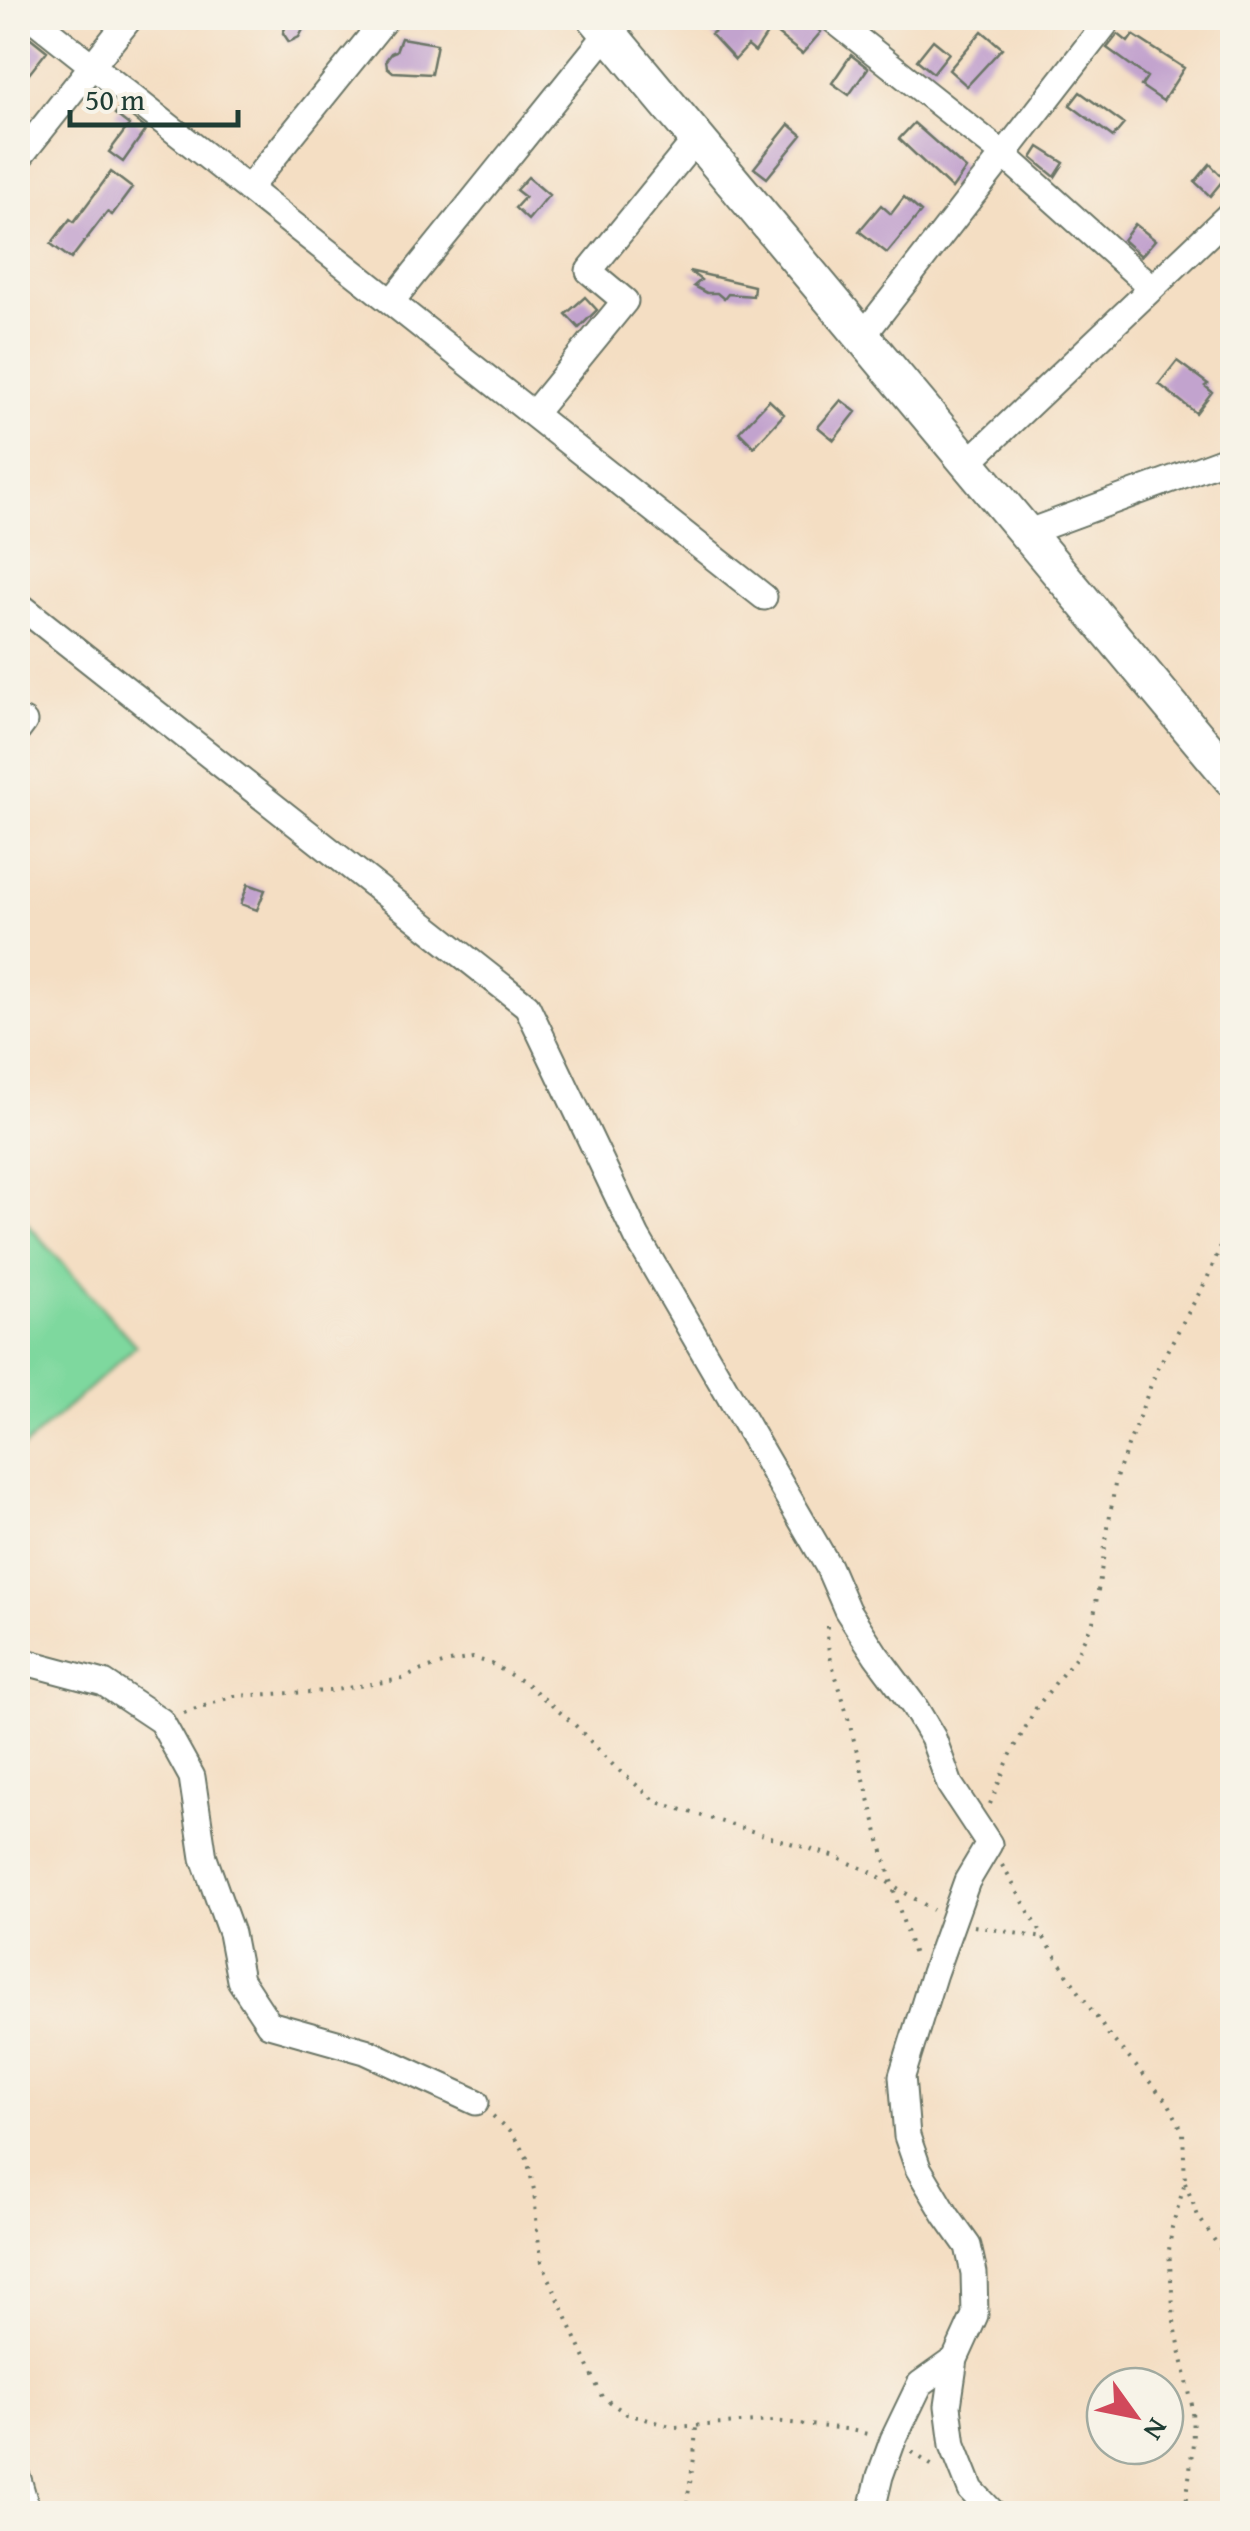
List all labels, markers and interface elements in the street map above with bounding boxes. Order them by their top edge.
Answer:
scale bar [70,65,238,127]
text: 50 m [85,77,145,121]
north arrow [1085,2366,1185,2466]
text: N [1134,2411,1179,2449]

